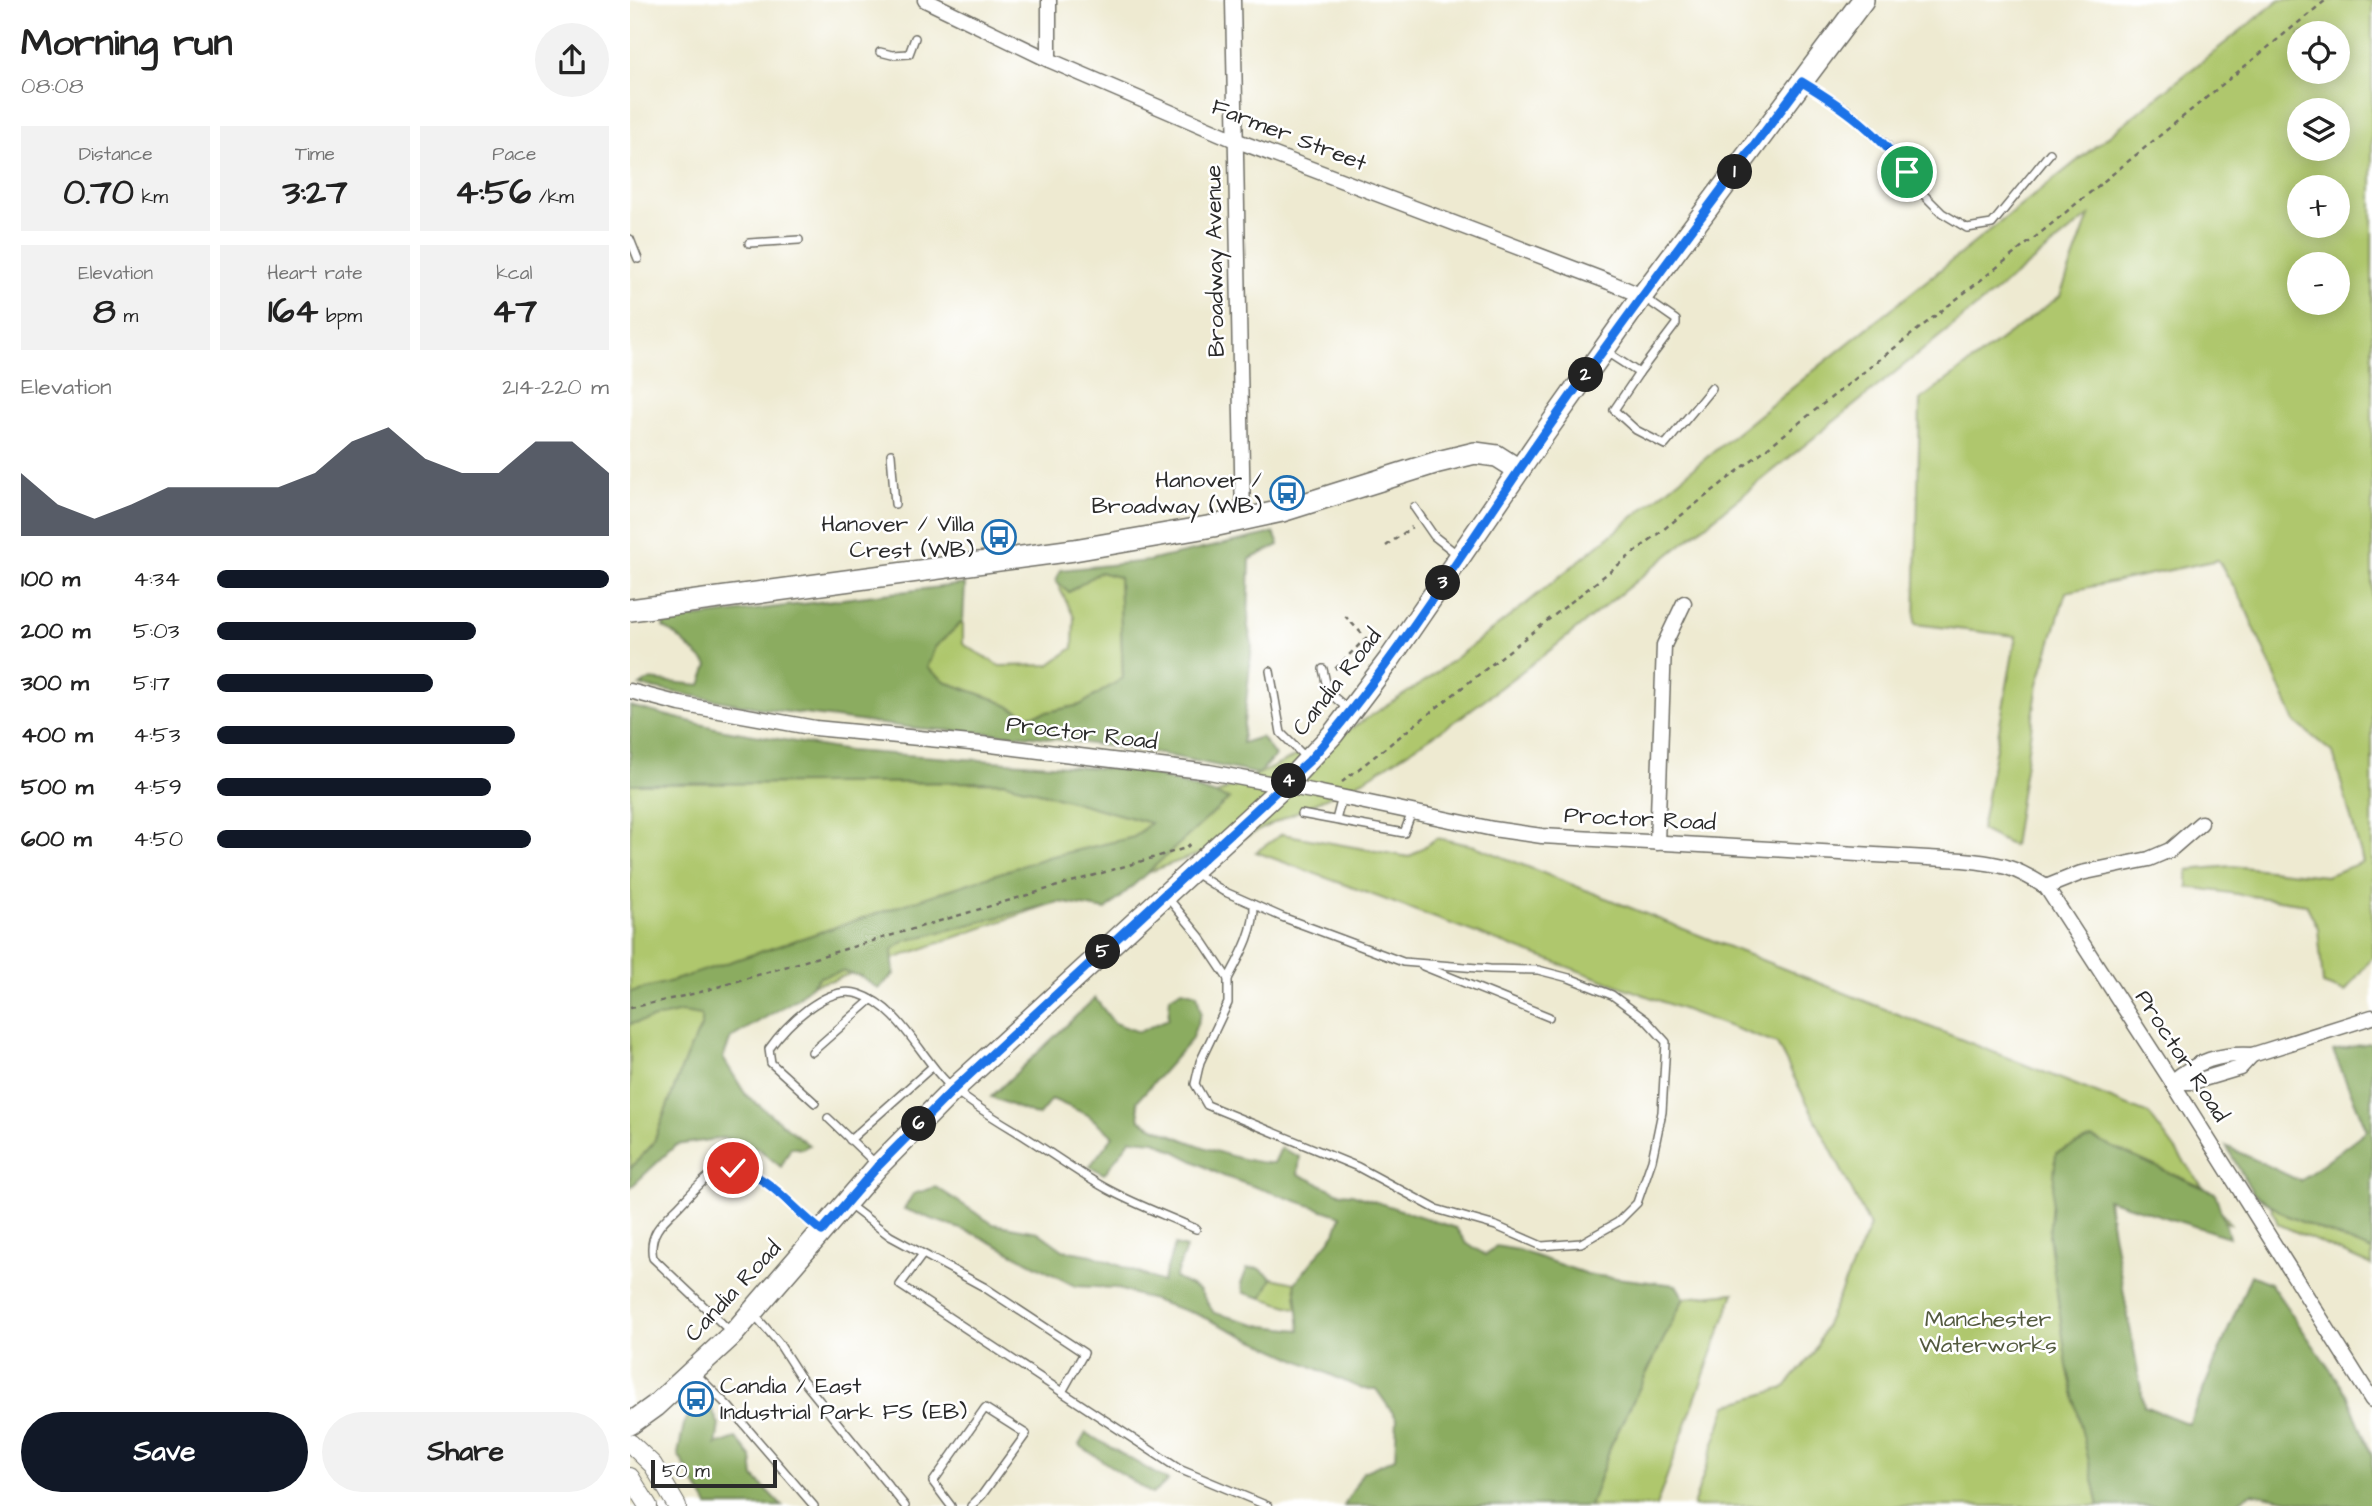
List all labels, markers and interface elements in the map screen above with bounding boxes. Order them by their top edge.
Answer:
text: Morning run [21,18,233,70]
map controls [2287,21,2350,315]
button: locate [2287,21,2350,84]
button: share [535,23,609,97]
text: 08:08 [21,70,84,102]
street label: Farmer Street [1207,91,1372,179]
button: layers [2287,98,2350,161]
text: Distance [79,141,153,168]
text: Time [295,141,335,168]
text: Pace [492,141,536,168]
pin [1877,142,1937,202]
icon: arrive [1888,153,1926,191]
pin: 1 [1718,154,1752,190]
text: 1 [1733,158,1736,185]
street label: Broadway Avenue [1197,165,1234,357]
text: 0.70 [63,168,134,217]
text: 3:27 [282,168,348,217]
text: 4:56 [455,168,531,217]
button: + [2287,175,2350,238]
text: km [134,184,168,211]
text: /km [531,184,574,211]
button: − [2287,252,2350,315]
text: Elevation [78,260,153,287]
text: Heart rate [267,260,363,287]
text: kcal [496,260,533,287]
text: 8 [93,287,116,336]
text: 164 [268,287,318,336]
text: 47 [492,287,537,336]
text: m [116,303,138,330]
text: bpm [318,303,362,330]
pin: 2 [1569,358,1604,392]
text: 2 [1580,361,1591,388]
text: Elevation [21,371,112,403]
text: 214–220 m [502,371,609,403]
place label: Hanover / Broadway (WB) [1091,464,1262,523]
bus stop icon: Hanover / Broadway (WB) [1268,474,1306,512]
place label: Hanover / Villa Crest (WB) [821,508,974,566]
bus stop icon: Hanover / Villa Crest (WB) [980,518,1018,556]
text: 100 m [21,563,80,595]
text: 4:34 [133,563,180,595]
pin: 3 [1426,566,1460,600]
text: 3 [1438,569,1447,596]
text: 200 m [21,615,90,647]
text: 5:03 [133,615,179,647]
street label: Candia Road [1285,621,1389,742]
text: 300 m [21,667,89,699]
text: 5:17 [133,667,170,699]
street label: Proctor Road [1005,708,1159,758]
text: 400 m [21,719,93,751]
text: 4:53 [133,719,180,751]
pin: 4 [1272,764,1306,798]
text: 4 [1282,767,1295,794]
text: 500 m [21,771,93,803]
text: 4:59 [133,771,182,803]
street label: Proctor Road [1563,799,1717,839]
text: 600 m [21,823,92,855]
text: 4:50 [133,823,183,855]
pin: 5 [1086,934,1120,970]
text: 5 [1096,938,1109,965]
street label: Proctor Road [2127,984,2237,1129]
pin: 6 [902,1106,936,1142]
text: 6 [913,1110,924,1137]
pin [703,1138,763,1198]
icon: check [714,1149,752,1187]
street label: Candia Road [677,1233,789,1349]
park label: Manchester Waterworks [1919,1303,2057,1361]
place label: Candia / East Industrial Park FS (EB) [720,1370,967,1428]
bus stop icon: Candia / East Industrial Park FS (EB) [677,1380,715,1418]
button: Save [21,1412,308,1492]
button: Share [322,1412,609,1492]
scale bar [651,1457,777,1489]
text: 50 m [662,1458,710,1485]

